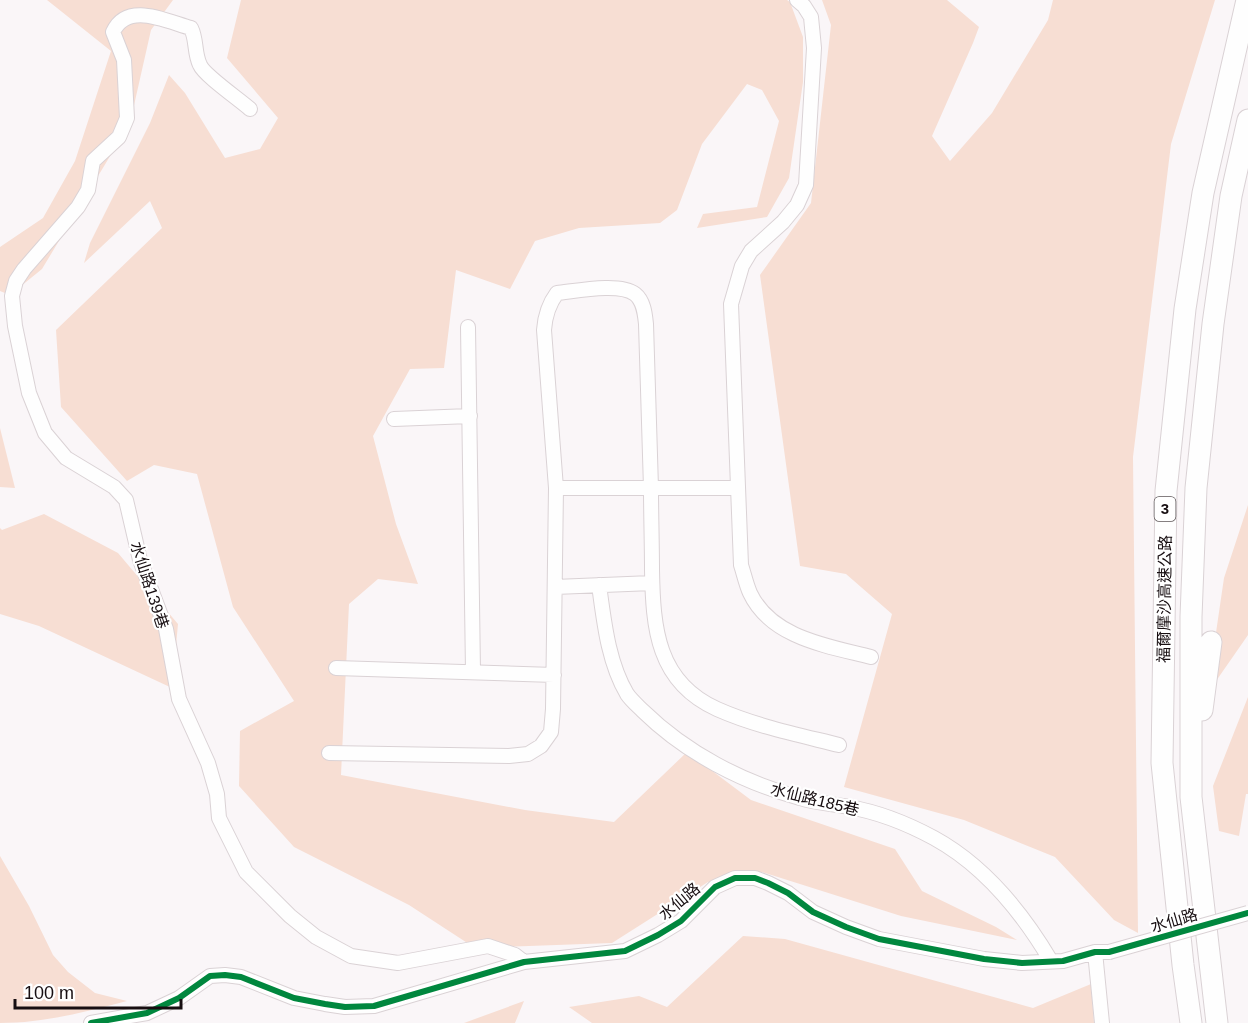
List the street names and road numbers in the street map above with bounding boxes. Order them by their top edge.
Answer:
road number: 3 [1154,497,1176,521]
street label: 福爾摩沙高速公路 [1155,535,1174,663]
street label: 水仙路139巷 [127,539,172,631]
street label: 水仙路185巷 [769,780,861,819]
street label: 水仙路 [655,879,703,923]
street label: 水仙路 [1149,906,1200,935]

